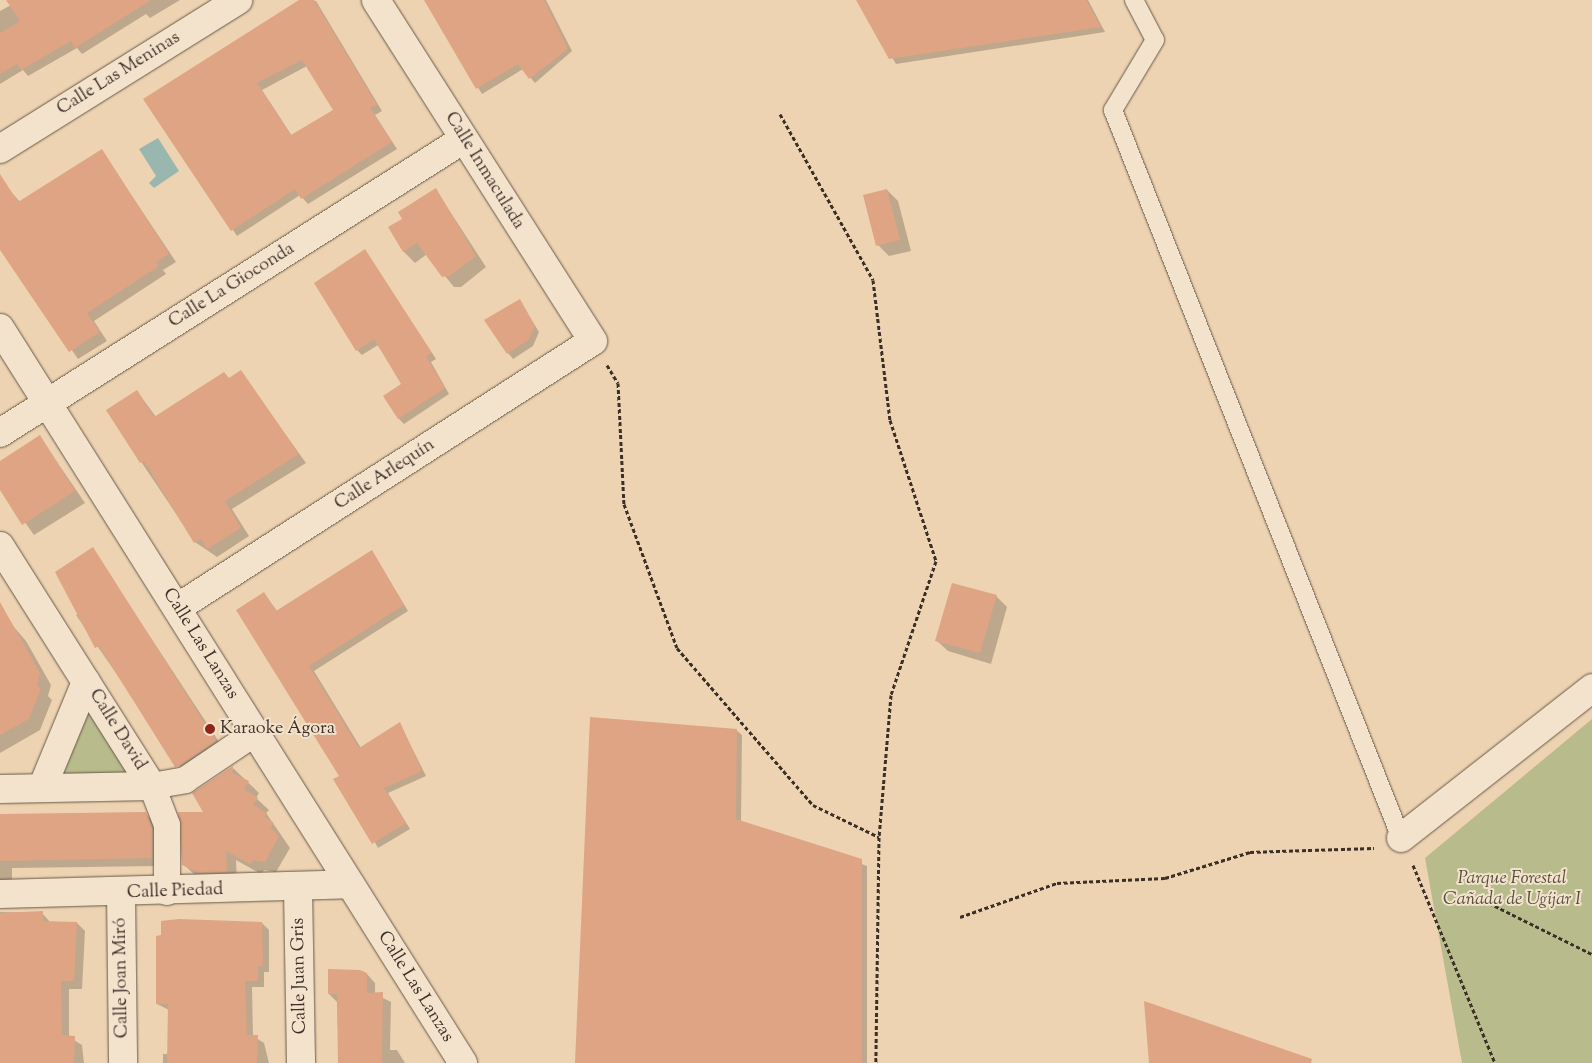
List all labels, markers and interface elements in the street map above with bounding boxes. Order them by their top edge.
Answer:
street label: Calle Las Meninas [53,27,185,121]
street label: Calle Inmaculada [439,108,529,234]
street label: Calle La Gioconda [165,239,299,333]
street label: Calle Arlequín [331,435,439,515]
street label: Calle Las Lanzas [157,585,243,703]
street label: Calle David [84,685,150,775]
place label: Karaoke Ágora [220,718,335,740]
marker: Karaoke Ágora [204,723,216,735]
park label: Parque Forestal Cañada de Ugíjar I [1443,869,1581,912]
street label: Calle Piedad [126,880,224,904]
street label: Calle Juan Gris [288,917,312,1035]
street label: Calle Joan Miró [110,918,134,1038]
street label: Calle Las Lanzas [372,928,458,1046]

